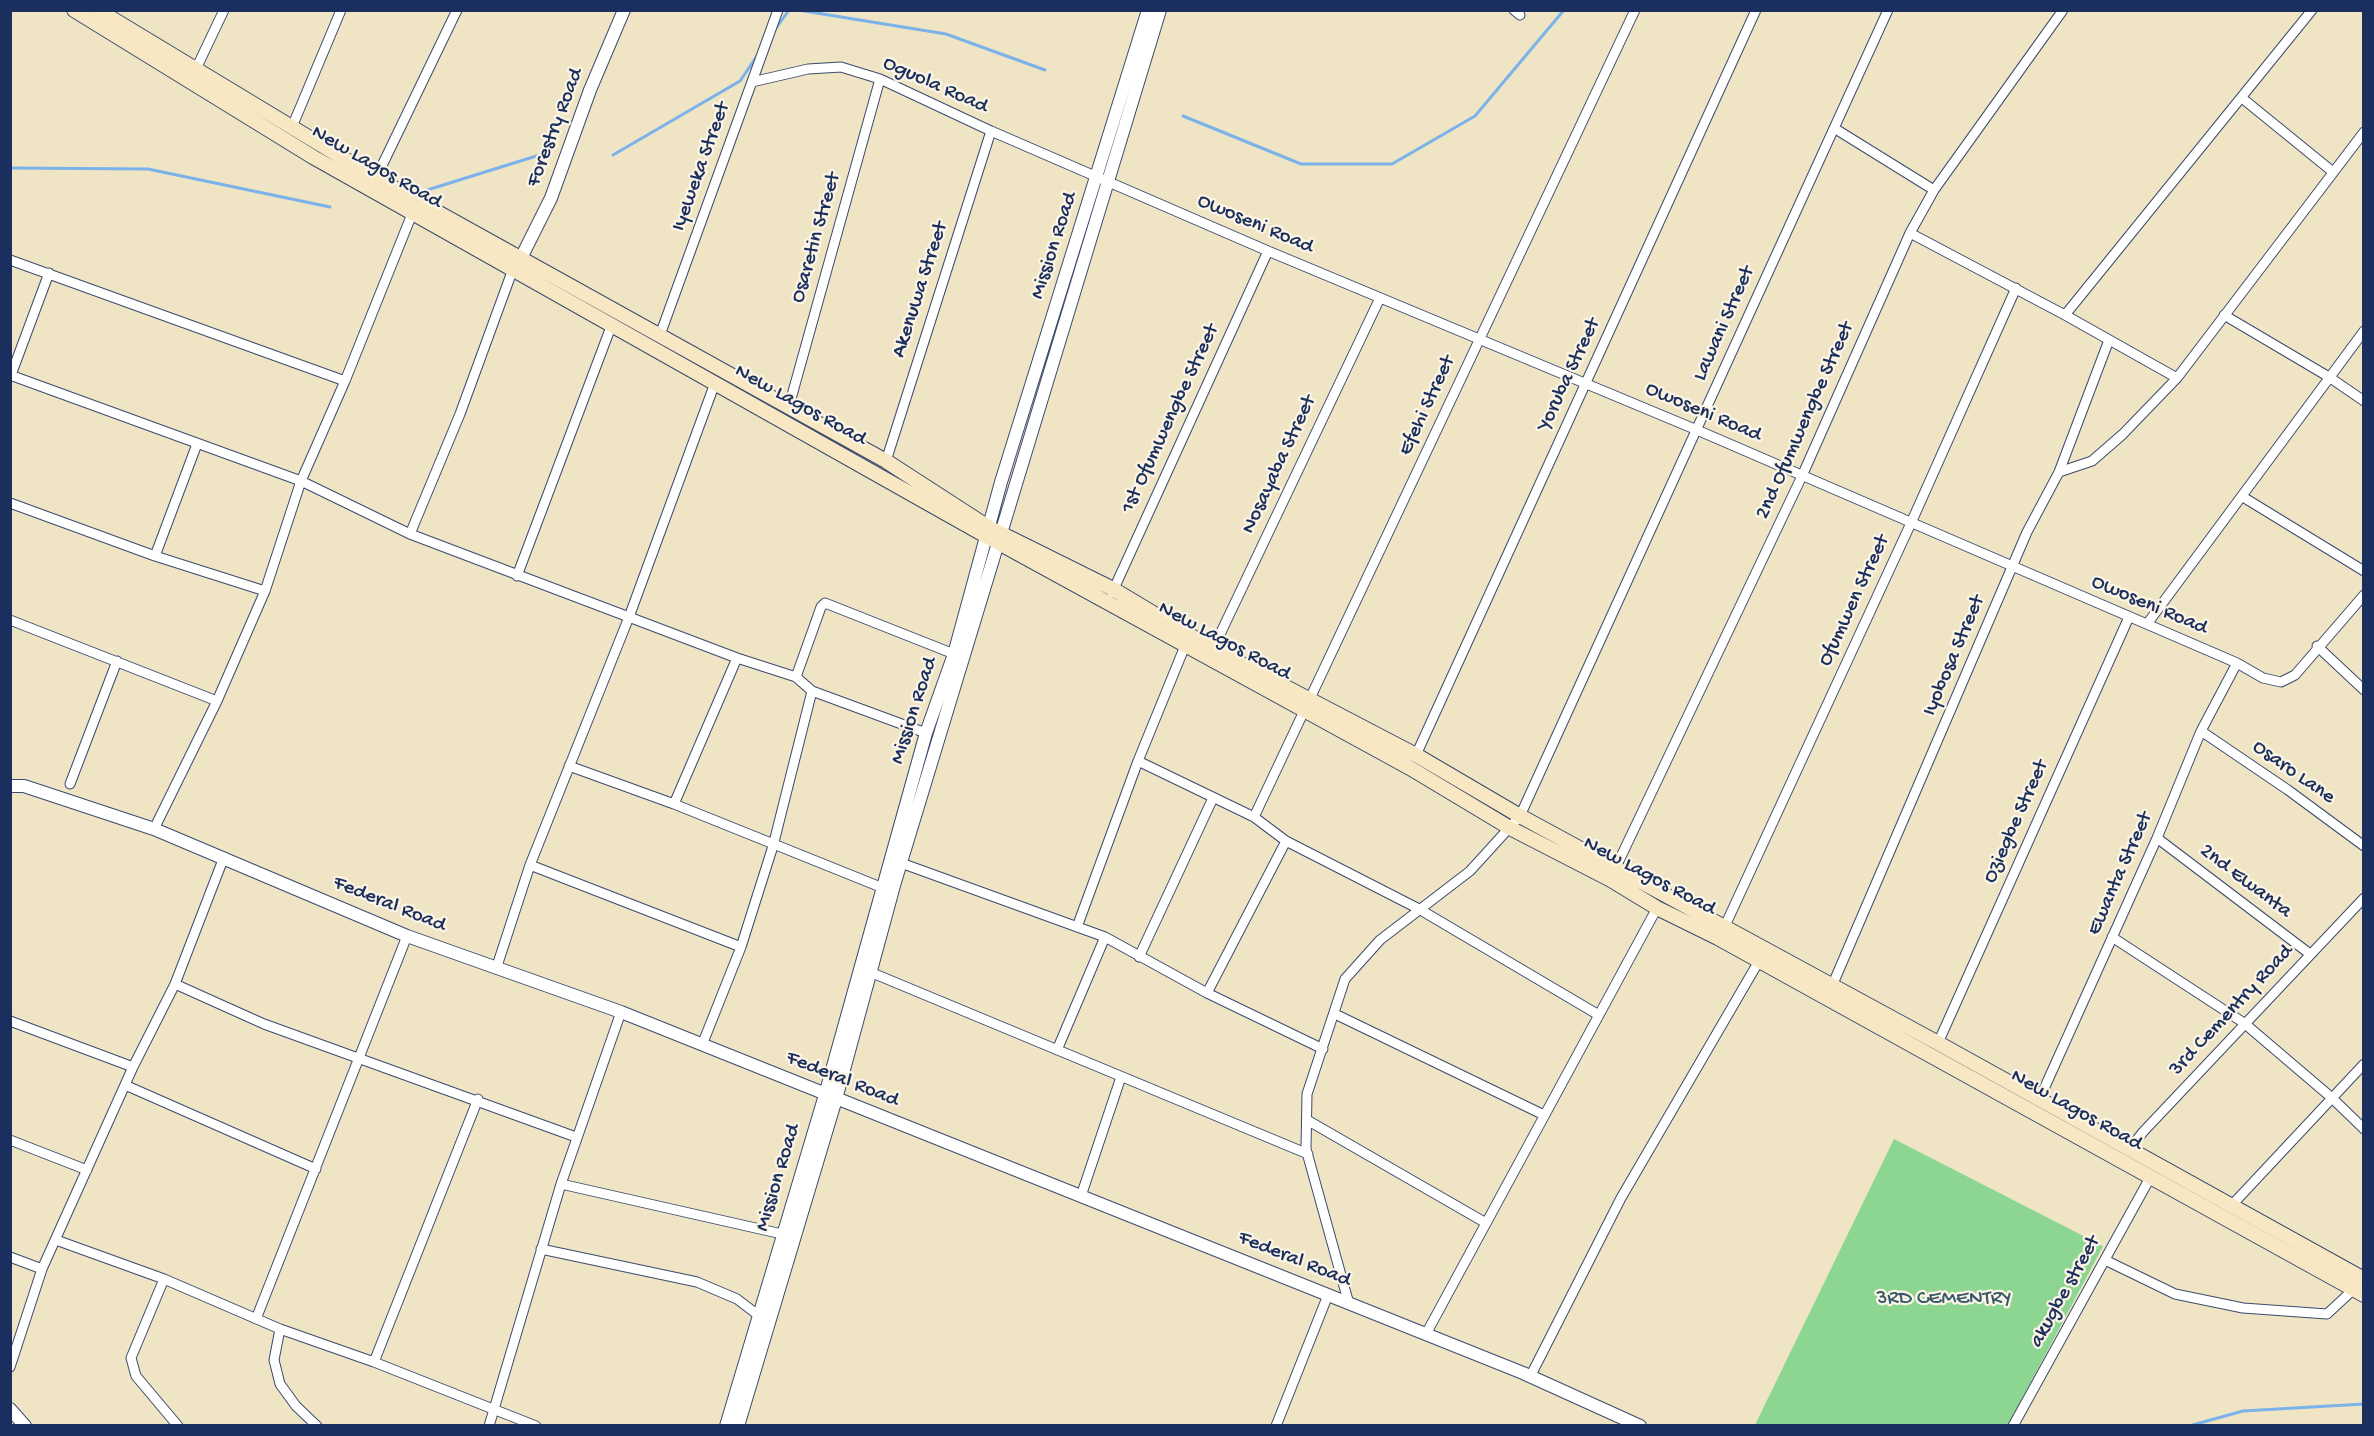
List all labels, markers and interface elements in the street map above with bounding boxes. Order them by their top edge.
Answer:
street label: Oguola Road [879,52,991,120]
street label: Forestry Road [522,65,590,191]
street label: Iyeweka Street [667,99,737,235]
street label: New Lagos Road [306,120,446,216]
street label: Osaretin Street [786,170,848,306]
street label: Mission Road [1026,189,1084,303]
street label: Owoseni Road [1193,189,1317,261]
street label: Akenuwa Street [887,219,955,361]
street label: Lawani Street [1689,263,1761,385]
street label: Yoruba Street [1533,315,1607,435]
street label: 2nd Ofumwengbe Street [1751,318,1861,524]
street label: 1st Ofumwengbe Street [1116,321,1226,517]
street label: Efehi Street [1394,352,1462,460]
street label: New Lagos Road [730,359,870,453]
street label: Owoseni Road [1641,377,1765,449]
street label: Nosayaba Street [1237,392,1323,538]
street label: Ofumwen Street [1814,531,1896,671]
street label: Owoseni Road [2087,570,2211,642]
street label: Iyobosa Street [1918,592,1992,720]
street label: New Lagos Road [1153,596,1295,688]
street label: Mission Road [886,654,944,768]
street label: Osaro Lane [2247,735,2339,811]
street label: Oziegbe Street [1979,757,2055,887]
street label: Ewanta Street [2083,808,2159,940]
street label: New Lagos Road [1578,831,1720,923]
street label: 2nd Ewanta [2194,839,2296,925]
street label: Federal Road [329,871,449,939]
street label: 3rd Cementry Road [2165,940,2299,1082]
street label: Federal Road [782,1046,902,1114]
street label: New Lagos Road [2006,1064,2146,1158]
street label: Mission Road [751,1121,807,1235]
street label: Federal Road [1234,1226,1354,1294]
street label: akugbe street [2025,1232,2107,1352]
park label: 3RD CEMENTRY [1876,1287,2012,1313]

